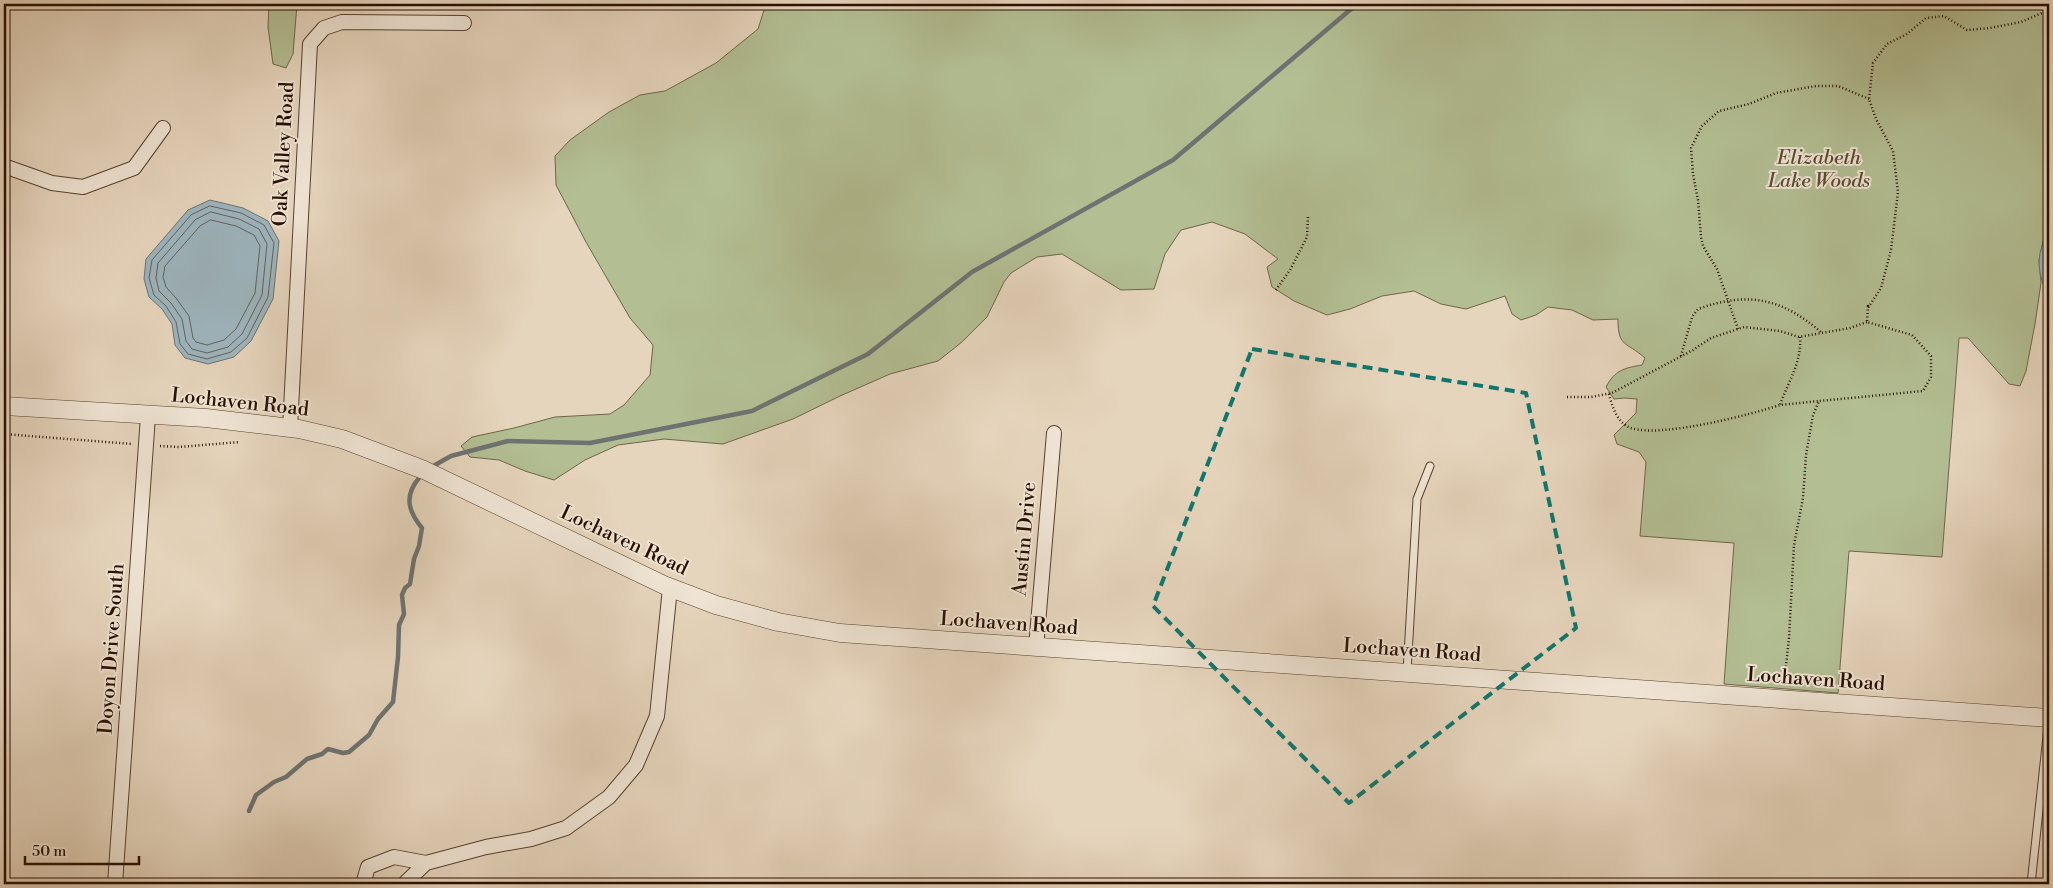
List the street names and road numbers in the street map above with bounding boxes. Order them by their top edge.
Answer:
street label: Oak Valley Road [268,80,300,227]
street label: Lochaven Road [170,383,311,423]
street label: Austin Drive [1007,481,1042,598]
street label: Lochaven Road [556,500,693,582]
street label: Doyon Drive South [94,563,130,735]
street label: Lochaven Road [939,607,1080,641]
street label: Lochaven Road [1342,634,1483,668]
street label: Lochaven Road [1746,663,1887,697]

